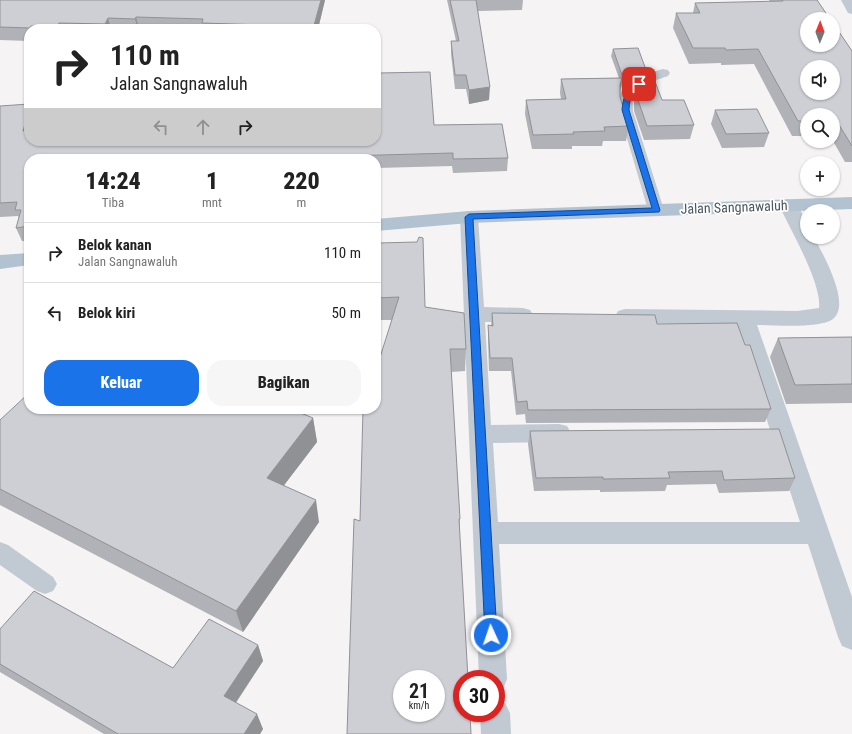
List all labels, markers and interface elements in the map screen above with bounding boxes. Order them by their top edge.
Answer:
north arrow [800,12,840,52]
map controls [800,12,840,244]
text: 110 m [110,39,180,72]
icon: right [44,40,96,92]
button: sound [800,60,840,100]
pin [622,67,656,101]
text: Jalan Sangnawaluh [110,73,248,94]
icon: arrive [628,73,650,95]
button: search [800,108,840,148]
icon: left [150,116,172,138]
icon: ahead [192,116,214,138]
icon: right [234,116,256,138]
button: + [800,156,840,196]
text: 14:24 [85,167,141,195]
text: 1 [206,167,218,195]
text: 220 [283,167,320,195]
text: Tiba [102,195,124,210]
text: mnt [202,195,222,210]
text: m [297,195,306,210]
street label: Jalan Sangnawaluh [680,197,788,217]
button: − [800,204,840,244]
text: Belok kanan [78,236,152,254]
icon: right [44,242,66,264]
text: 110 m [324,244,361,262]
text: Jalan Sangnawaluh [78,254,177,269]
icon: left [44,302,66,324]
text: Belok kiri [78,304,135,322]
text: 50 m [331,304,361,322]
button: Keluar [44,360,199,406]
button: Bagikan [207,360,361,406]
position arrow [470,614,512,656]
speed limit sign: 30 [453,670,505,722]
text: 21 [409,679,429,703]
text: km/h [409,700,429,711]

